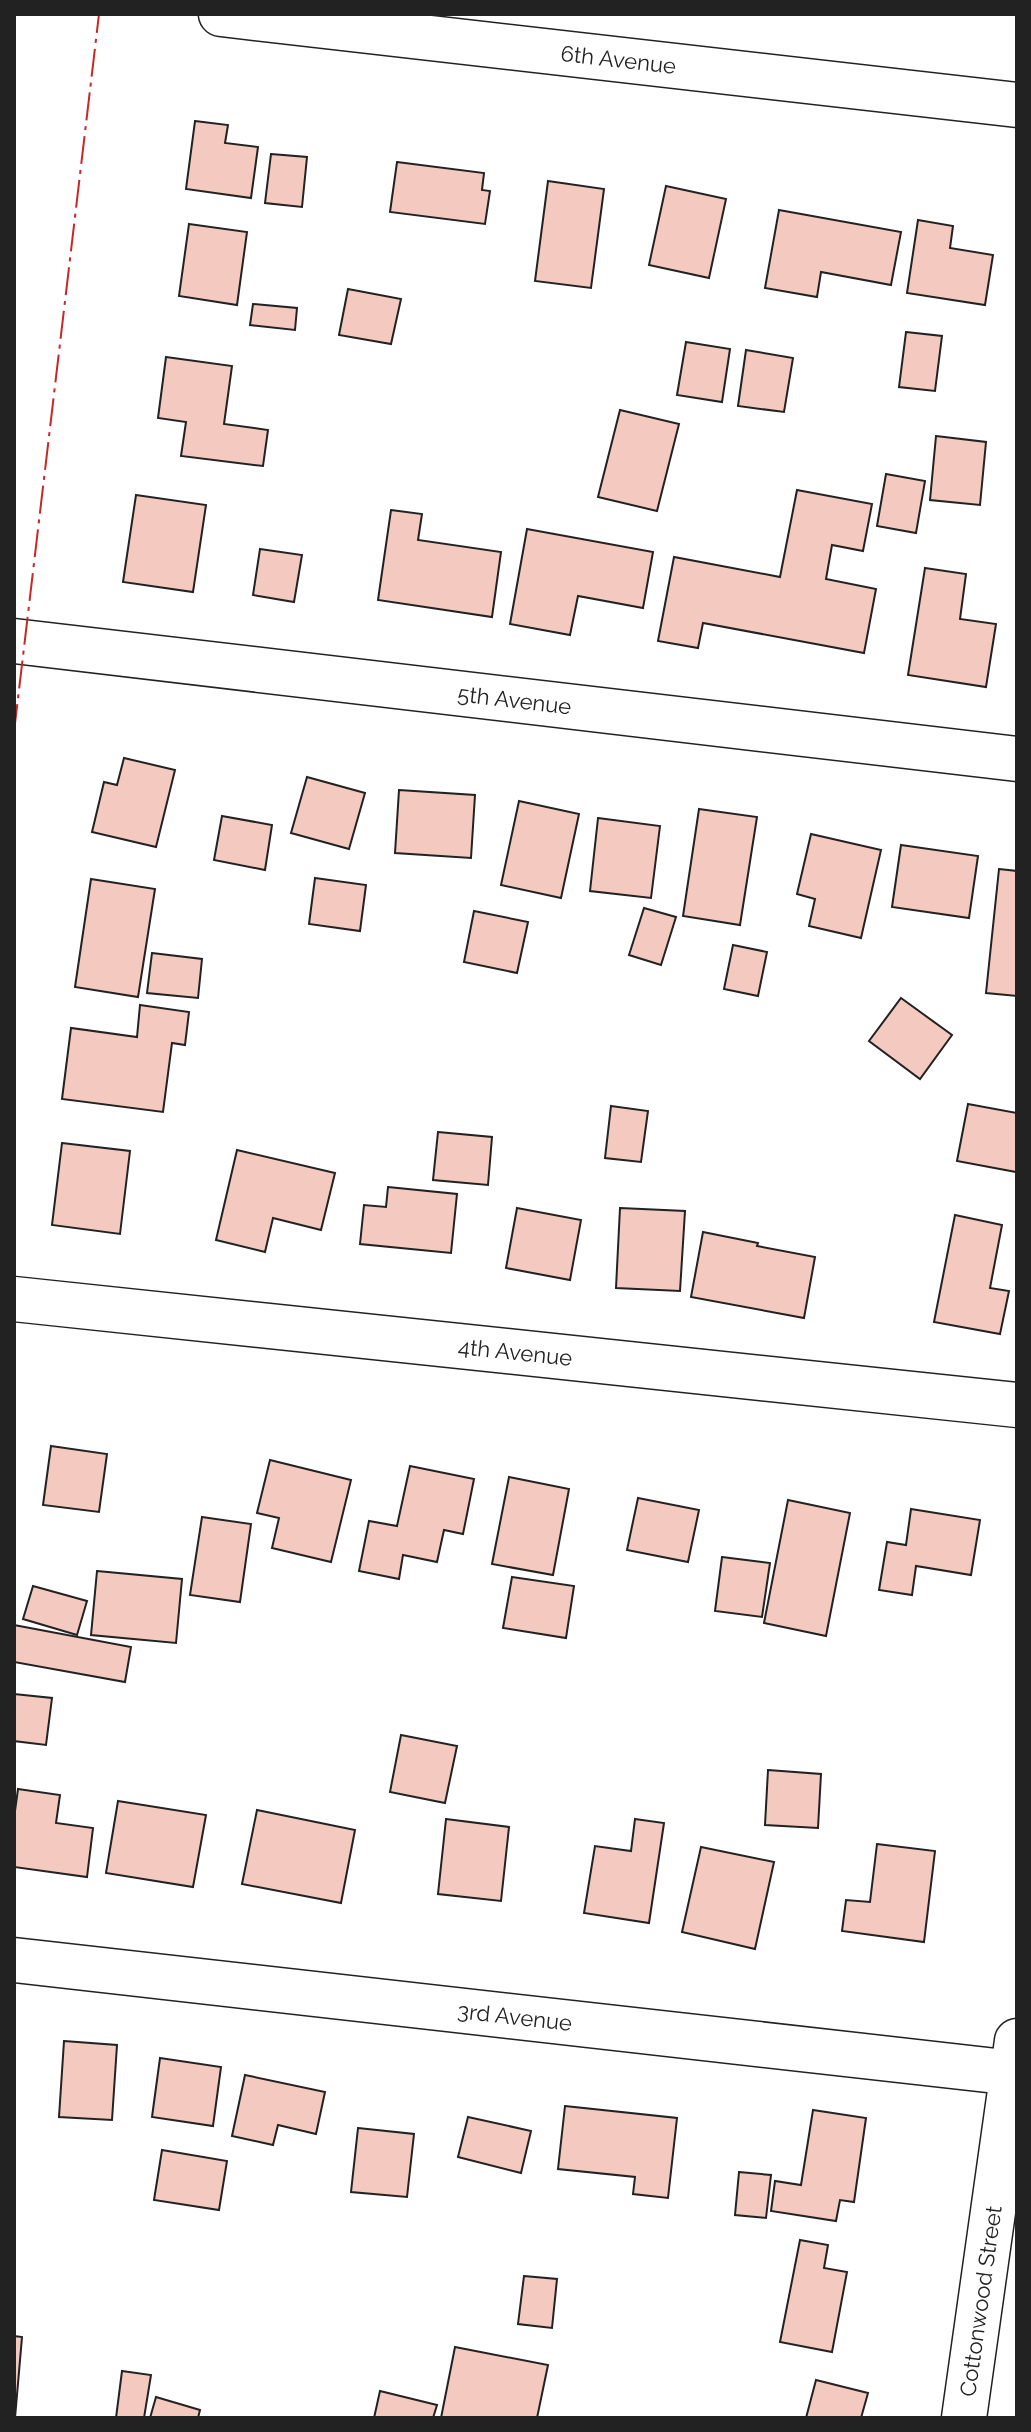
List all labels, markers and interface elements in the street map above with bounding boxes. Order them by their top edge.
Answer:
street label: 6th Avenue [559,40,677,79]
street label: 5th Avenue [456,680,573,719]
street label: 4th Avenue [457,1333,574,1371]
street label: 3rd Avenue [456,1997,574,2036]
street label: Cottonwood Street [954,2204,1007,2398]

